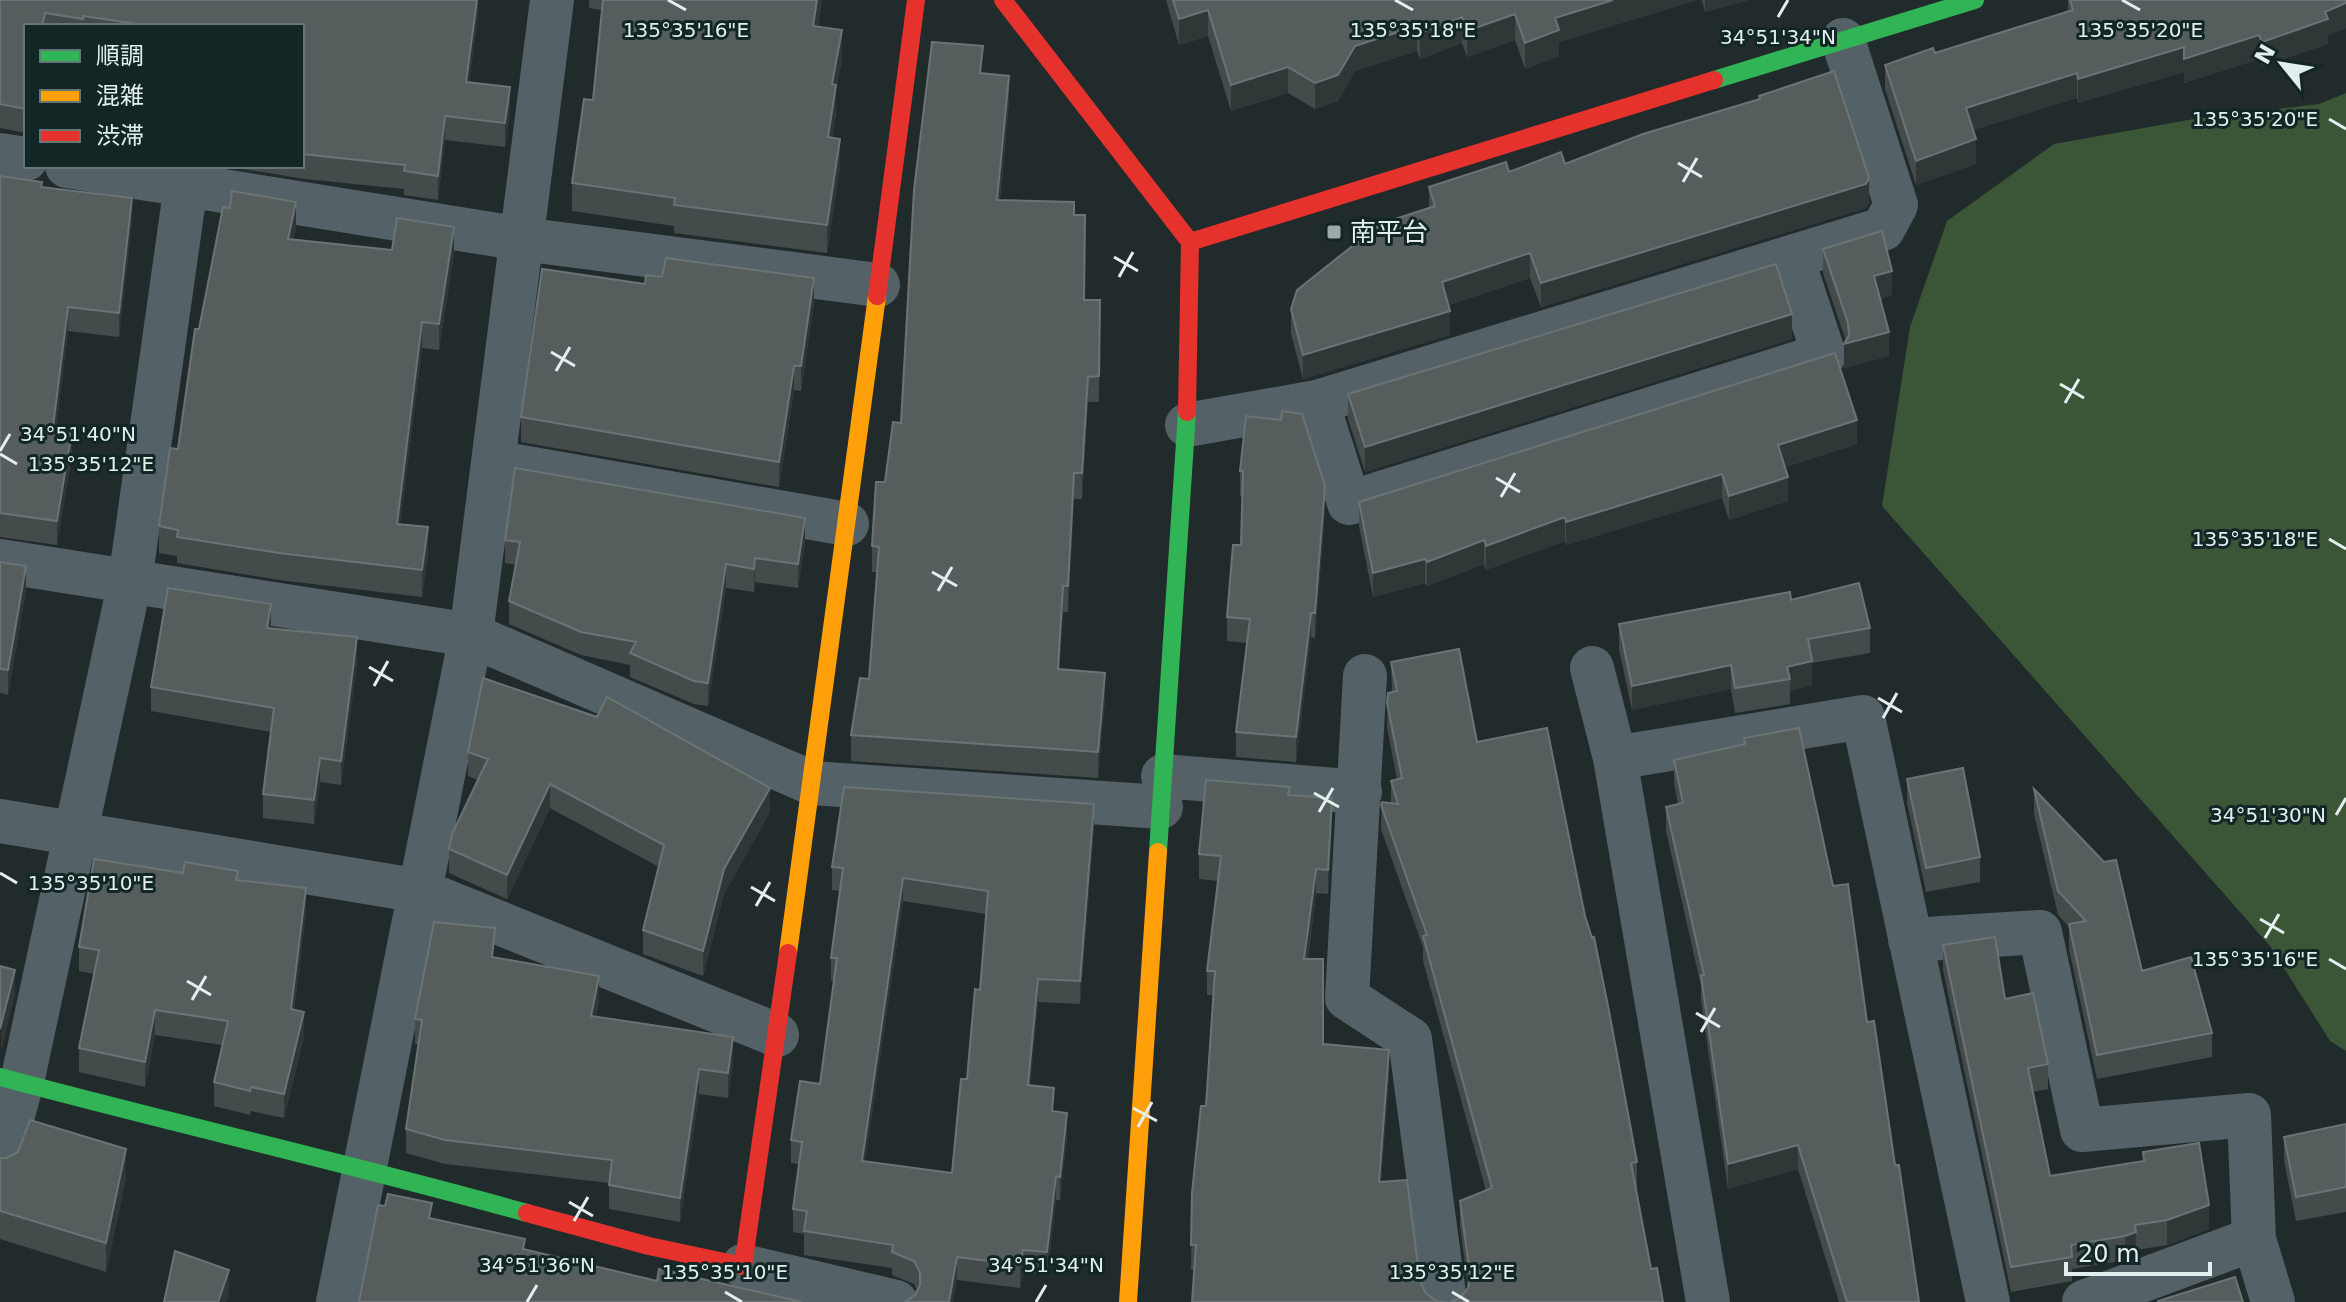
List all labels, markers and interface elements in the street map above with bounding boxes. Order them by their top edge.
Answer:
text: 135°35'16"E [623,18,749,42]
text: 135°35'18"E [1350,18,1476,42]
text: 135°35'20"E [2077,18,2203,42]
legend [24,24,304,168]
north arrow [2242,24,2322,104]
text: 34°51'34"N [1720,25,1836,49]
text: N [2250,40,2281,68]
text: 順調 [96,42,144,70]
text: 混雑 [96,82,144,110]
text: 135°35'20"E [2192,107,2318,131]
text: 渋滞 [96,122,144,150]
place label: 南平台 [1350,217,1428,247]
marker: 南平台 [1325,223,1343,241]
text: 34°51'40"N [20,422,136,446]
text: 135°35'12"E [28,452,154,476]
text: 135°35'18"E [2192,527,2318,551]
text: 34°51'30"N [2210,803,2326,827]
text: 135°35'10"E [28,871,154,895]
text: 135°35'16"E [2192,947,2318,971]
scale bar [2066,1226,2210,1276]
text: 20 m [2078,1240,2140,1268]
text: 34°51'36"N [479,1253,595,1277]
text: 34°51'34"N [988,1253,1104,1277]
text: 135°35'10"E [662,1260,788,1284]
text: 135°35'12"E [1389,1260,1515,1284]

